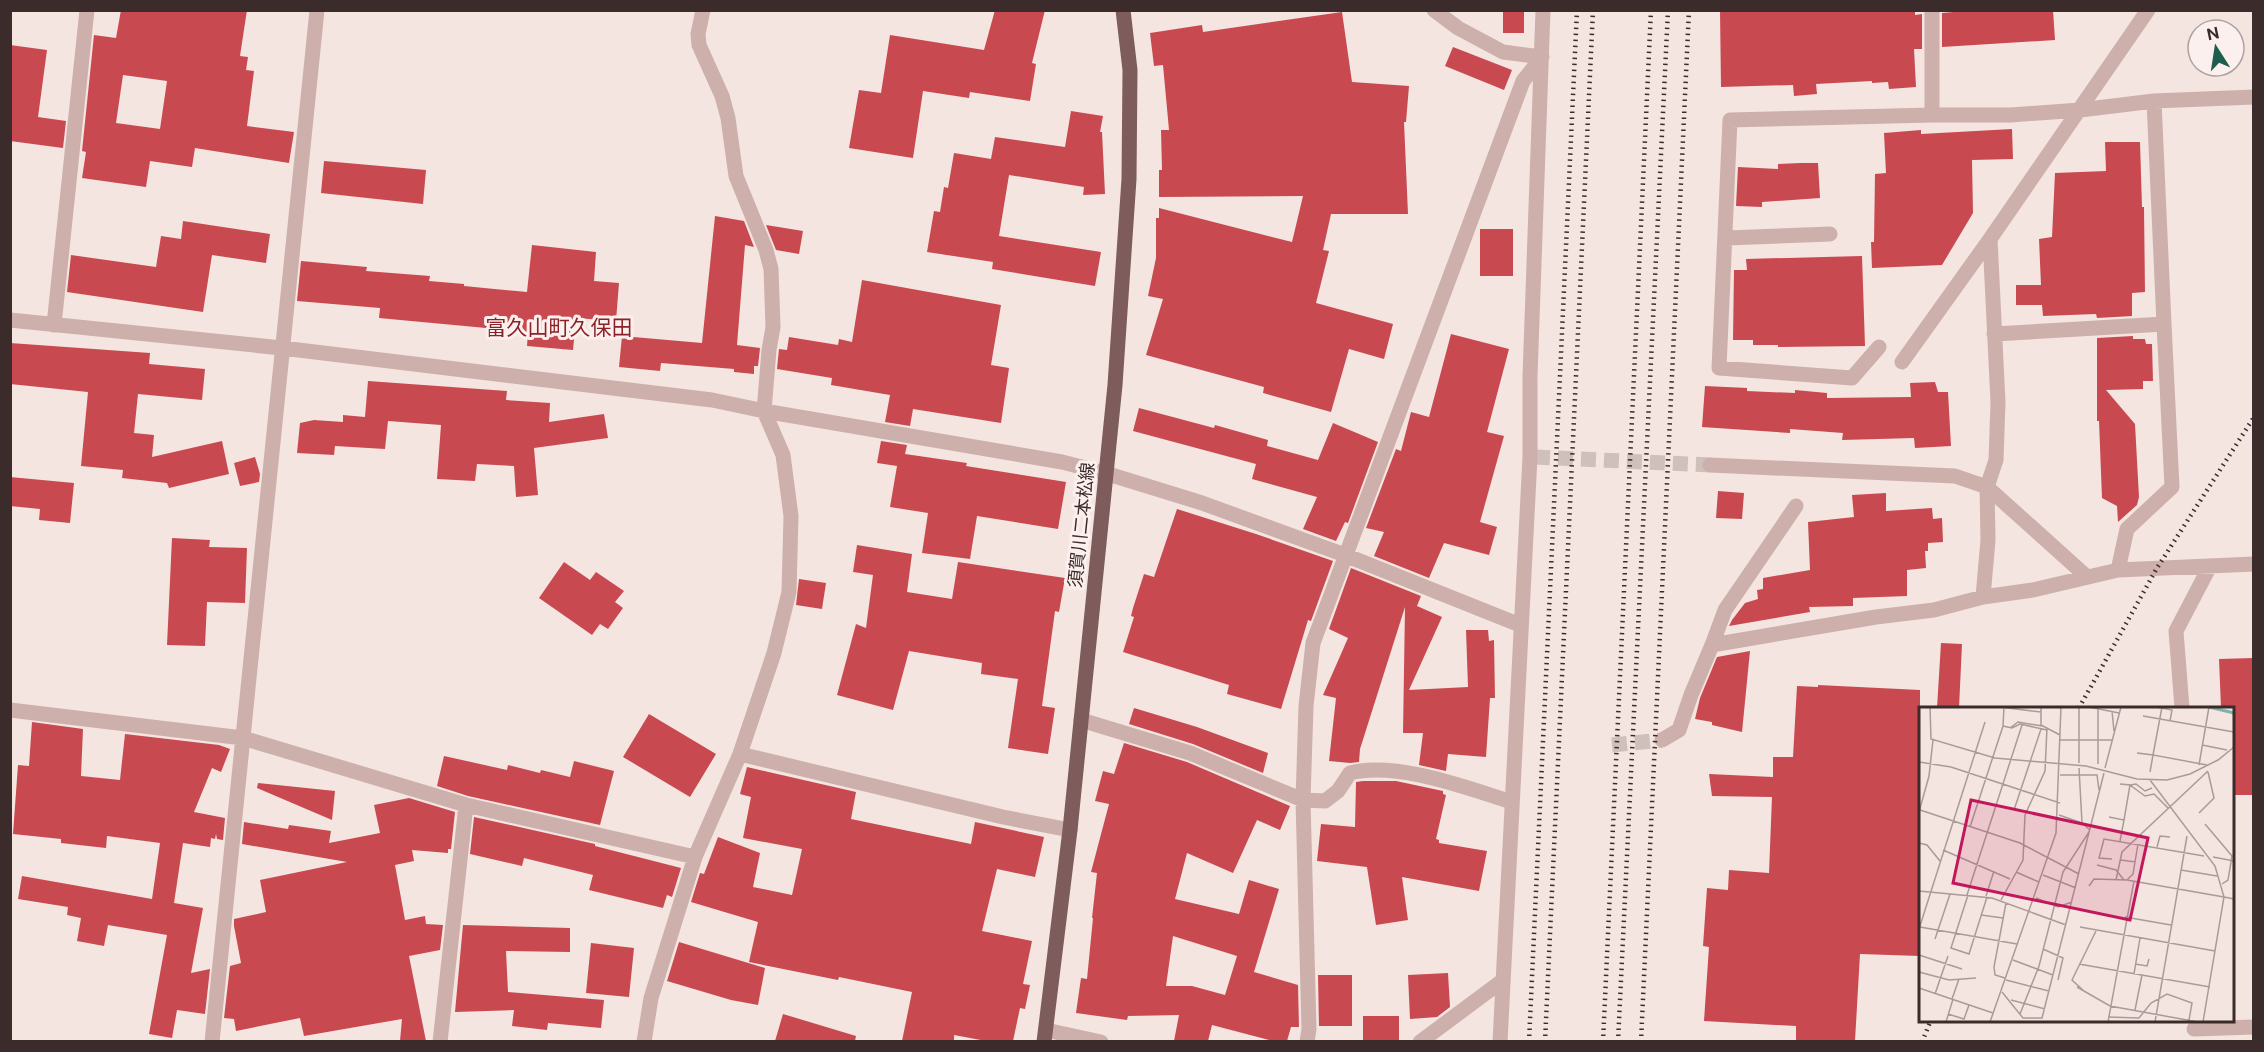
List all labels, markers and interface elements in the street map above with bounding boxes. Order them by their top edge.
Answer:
north arrow [2186,18,2246,78]
text: N [2205,23,2221,44]
district label: 富久山町久保田 [486,315,633,340]
street label: 須賀川二本松線 [1064,461,1098,589]
inset map [1919,707,2234,1022]

